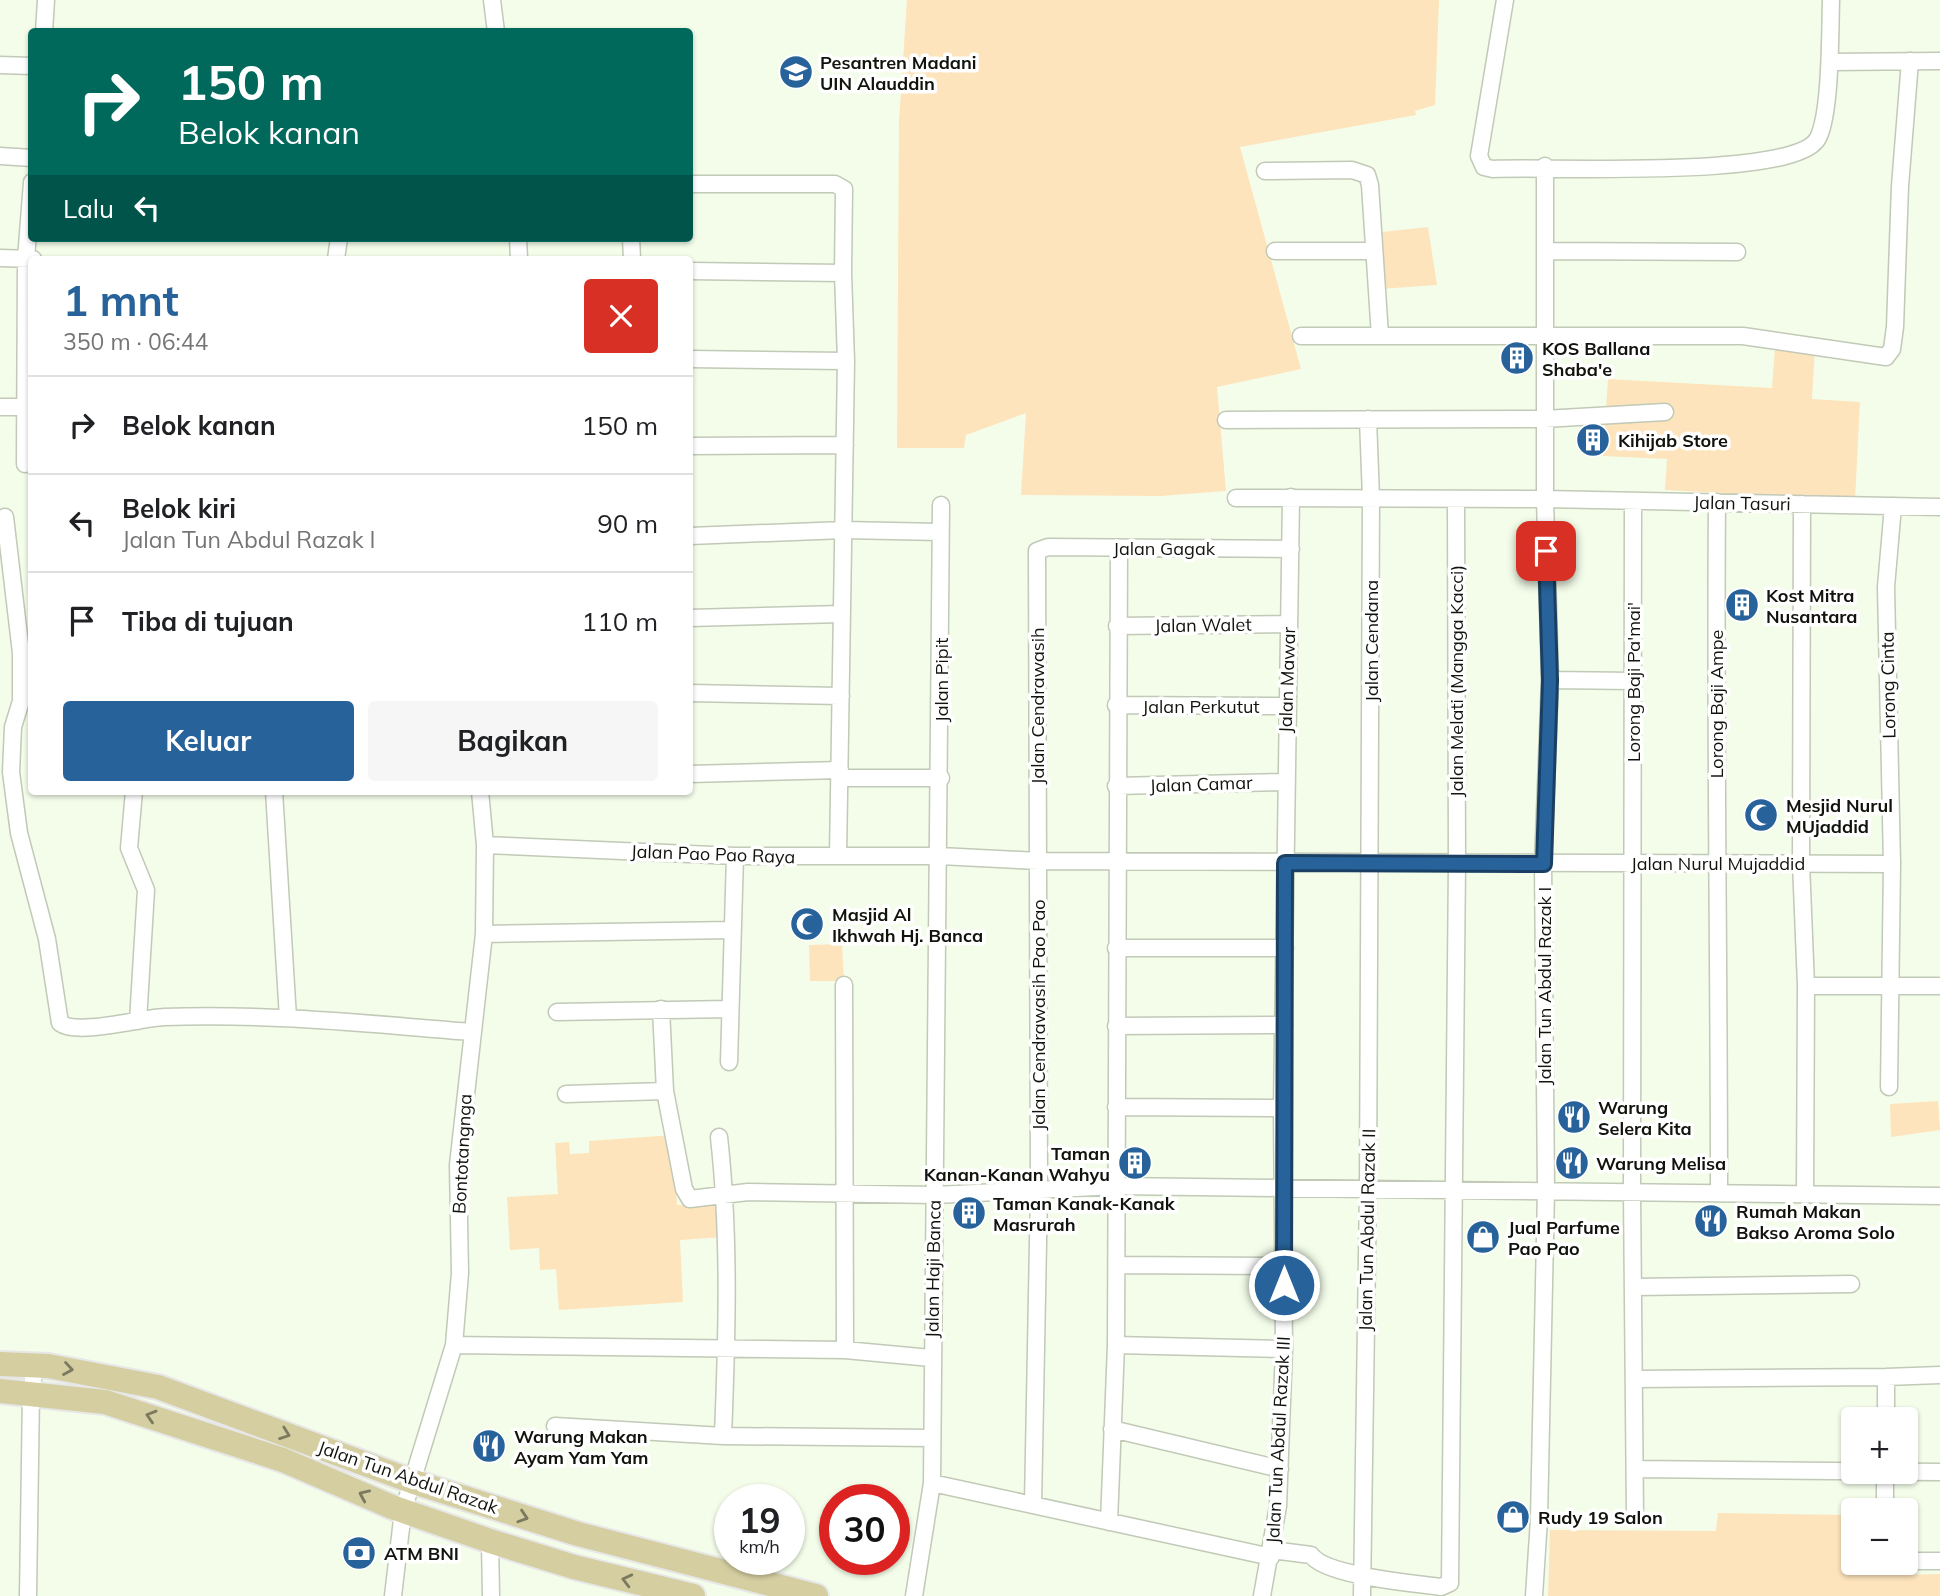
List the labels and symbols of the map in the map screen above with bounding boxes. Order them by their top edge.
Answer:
place label: Pesantren Madani UIN Alauddin [820,51,977,95]
school or university icon: Pesantren Madani UIN Alauddin [777,53,815,91]
place label: KOS Ballana Shaba'e [1542,337,1650,381]
building icon: KOS Ballana Shaba'e [1498,339,1536,377]
building icon: Kihijab Store [1574,421,1612,459]
place label: Kihijab Store [1618,429,1728,452]
street label: Jalan Tasuri [1693,491,1791,515]
pin [1516,521,1576,581]
street label: Jalan Gagak [1113,537,1216,560]
street label: Jalan Melati (Mangga Kacci) [1445,565,1468,797]
street label: Jalan Cendana [1360,580,1383,702]
place label: Kost Mitra Nusantara [1766,584,1857,628]
building icon: Kost Mitra Nusantara [1723,586,1761,624]
street label: Lorong Baji Pa'mai' [1622,602,1645,762]
street label: Jalan Walet [1154,613,1252,637]
street label: Jalan Mawar [1274,626,1300,733]
street label: Jalan Cendrawasih [1026,627,1049,785]
street label: Lorong Baji Ampe [1705,630,1728,778]
street label: Lorong Cinta [1876,631,1900,739]
street label: Jalan Pipit [930,638,953,722]
street label: Jalan Perkutut [1142,695,1260,718]
street label: Jalan Camar [1149,771,1253,797]
place label: Mesjid Nurul MUjaddid [1786,794,1893,838]
mosque icon: Mesjid Nurul MUjaddid [1742,796,1780,834]
street label: Jalan Pao Pao Raya [630,840,796,868]
street label: Jalan Nurul Mujaddid [1631,852,1805,875]
street label: Jalan Tun Abdul Razak I [1533,887,1556,1085]
street label: Jalan Cendrawasih Pao Pao [1027,899,1050,1131]
place label: Masjid Al Ikhwah Hj. Banca [832,903,983,947]
mosque icon: Masjid Al Ikhwah Hj. Banca [788,905,826,943]
street label: Bontotangnga [447,1093,477,1215]
place label: Warung Selera Kita [1598,1096,1692,1140]
restaurant icon: Warung Selera Kita [1555,1098,1593,1136]
street label: Jalan Tun Abdul Razak II [1354,1128,1380,1332]
place label: Taman Kanan-Kanan Wahyu [924,1142,1110,1186]
building icon: Taman Kanan-Kanan Wahyu [1116,1144,1154,1182]
restaurant icon: Warung Melisa [1553,1144,1591,1182]
place label: Warung Melisa [1596,1152,1726,1175]
place label: Taman Kanak-Kanak Masrurah [993,1192,1176,1236]
building icon: Taman Kanak-Kanak Masrurah [950,1194,988,1232]
street label: Jalan Haji Banca [920,1200,946,1338]
place label: Rumah Makan Bakso Aroma Solo [1736,1200,1895,1244]
restaurant icon: Rumah Makan Bakso Aroma Solo [1692,1202,1730,1240]
place label: Jual Parfume Pao Pao [1508,1216,1620,1260]
shop icon: Jual Parfume Pao Pao [1464,1218,1502,1256]
position arrow [1247,1248,1321,1322]
street label: Jalan Tun Abdul Razak III [1261,1336,1295,1544]
one-way arrow [62,1361,74,1376]
one-way arrow [145,1409,157,1424]
place label: Warung Makan Ayam Yam Yam [514,1425,648,1469]
one-way arrow [279,1426,291,1440]
restaurant icon: Warung Makan Ayam Yam Yam [470,1427,508,1465]
street label: Jalan Tun Abdul Razak [315,1435,502,1519]
speed limit sign: 30 [819,1484,910,1575]
one-way arrow [359,1489,371,1503]
shop icon: Rudy 19 Salon [1494,1498,1532,1536]
place label: Rudy 19 Salon [1538,1506,1663,1529]
one-way arrow [517,1508,529,1523]
bank icon: ATM BNI [340,1534,378,1572]
place label: ATM BNI [384,1542,459,1565]
one-way arrow [621,1574,633,1588]

